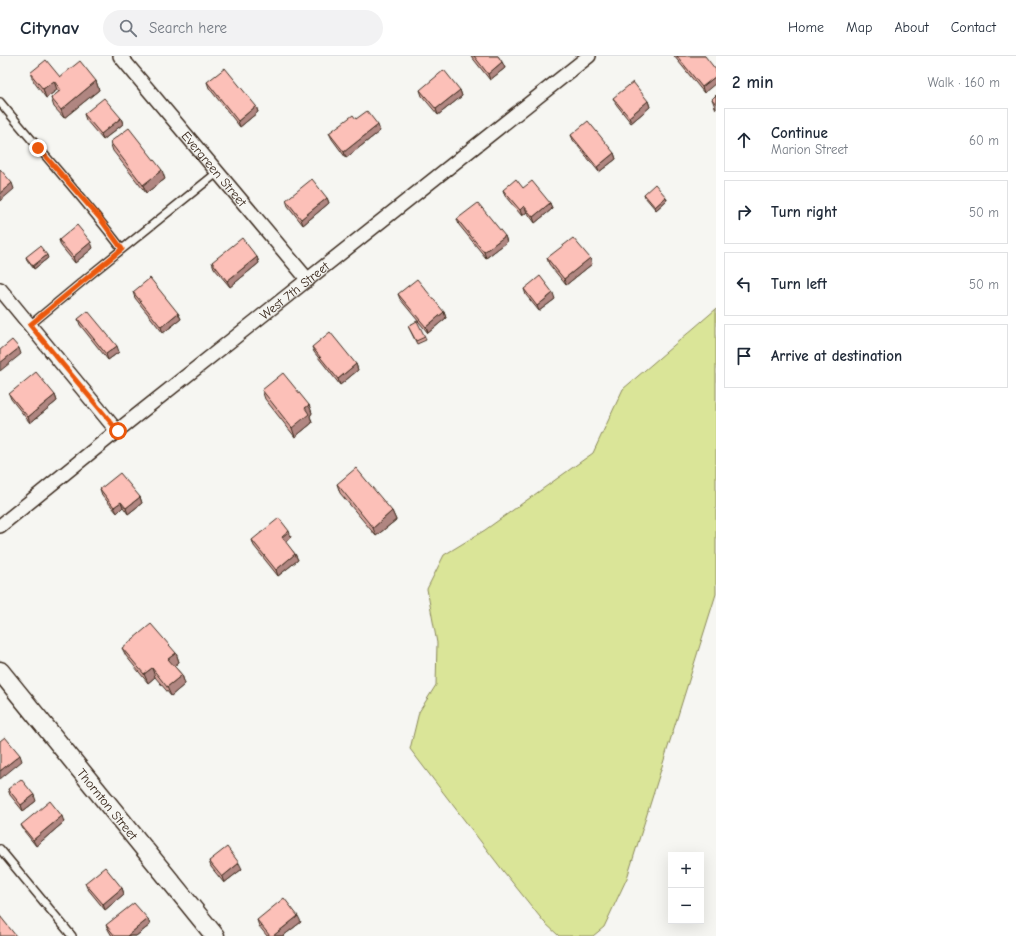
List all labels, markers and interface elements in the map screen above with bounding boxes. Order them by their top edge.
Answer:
search box [103,10,383,46]
text: Citynav [20,17,79,39]
icon: search [117,17,139,39]
text: Search here [149,19,227,37]
text: Home [788,19,824,36]
text: Map [846,19,872,36]
text: About [894,19,929,36]
text: Contact [951,19,996,36]
text: 2 min [732,73,773,92]
text: Walk · 160 m [928,75,1000,90]
text: Continue [771,124,828,142]
street label: Evergreen Street [178,128,251,210]
icon: ahead [733,129,755,151]
text: 60 m [969,133,999,148]
route end [29,139,47,157]
text: Marion Street [771,142,848,157]
icon: right [733,201,755,223]
text: Turn right [771,203,837,221]
text: 50 m [969,205,999,220]
street label: West 7th Street [257,258,333,323]
icon: left [733,273,755,295]
text: Turn left [771,275,827,293]
text: 50 m [969,277,999,292]
icon: arrive [733,345,755,367]
text: Arrive at destination [771,347,902,365]
route start [109,422,127,440]
street label: Thornton Street [74,765,142,844]
map controls [668,852,704,924]
button: + [668,852,704,888]
button: − [668,888,704,924]

